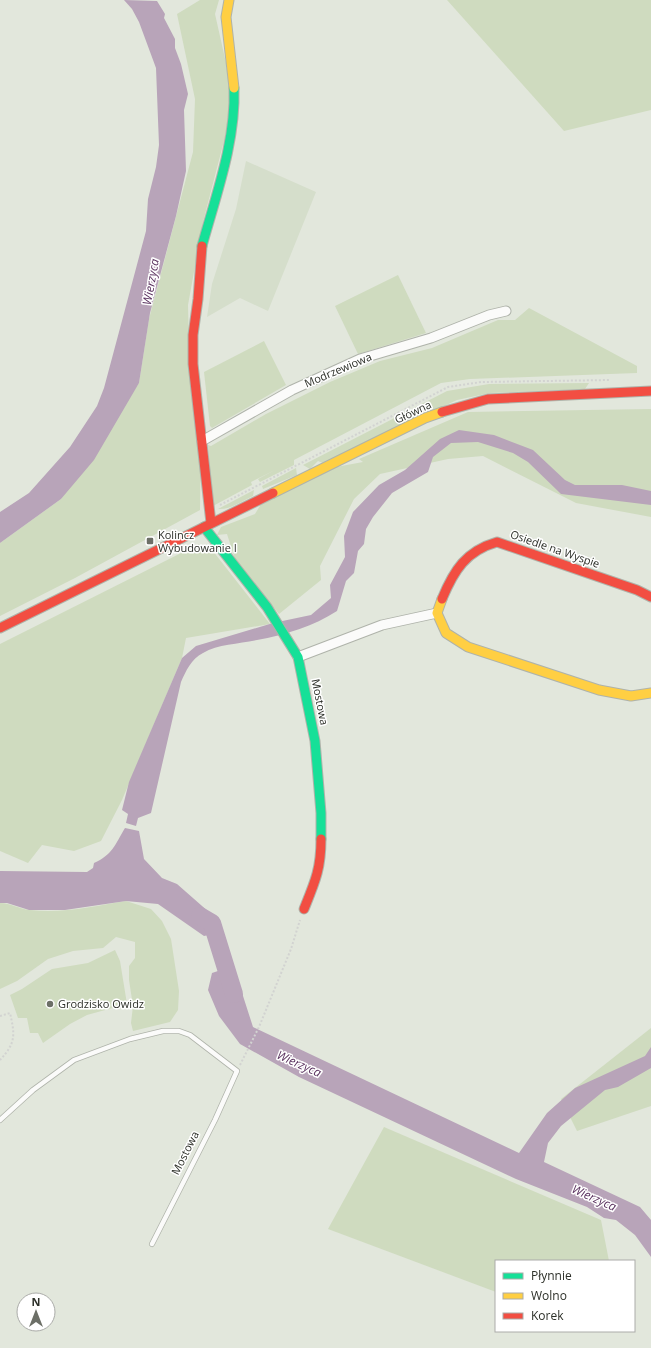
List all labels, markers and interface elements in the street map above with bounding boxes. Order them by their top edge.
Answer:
water label: Wierzyca [138,257,163,307]
street label: Modrzewiowa [302,349,374,390]
street label: Główna [392,397,434,427]
street label: Osiedle na Wyspie [508,526,602,571]
place label: Kolincz Wybudowanie I [158,527,237,555]
marker: Kolincz Wybudowanie I [145,536,155,546]
street label: Mostowa [309,677,332,726]
place label: Grodzisko Owidz [58,996,144,1011]
marker: Grodzisko Owidz [45,999,55,1009]
water label: Wierzyca [274,1046,324,1081]
street label: Mostowa [167,1128,202,1177]
water label: Wierzyca [569,1180,619,1215]
legend [495,1260,635,1332]
text: Płynnie [531,1267,572,1284]
text: Wolno [531,1287,567,1304]
north arrow [16,1292,56,1332]
text: N [32,1294,40,1309]
text: Korek [531,1307,564,1324]

